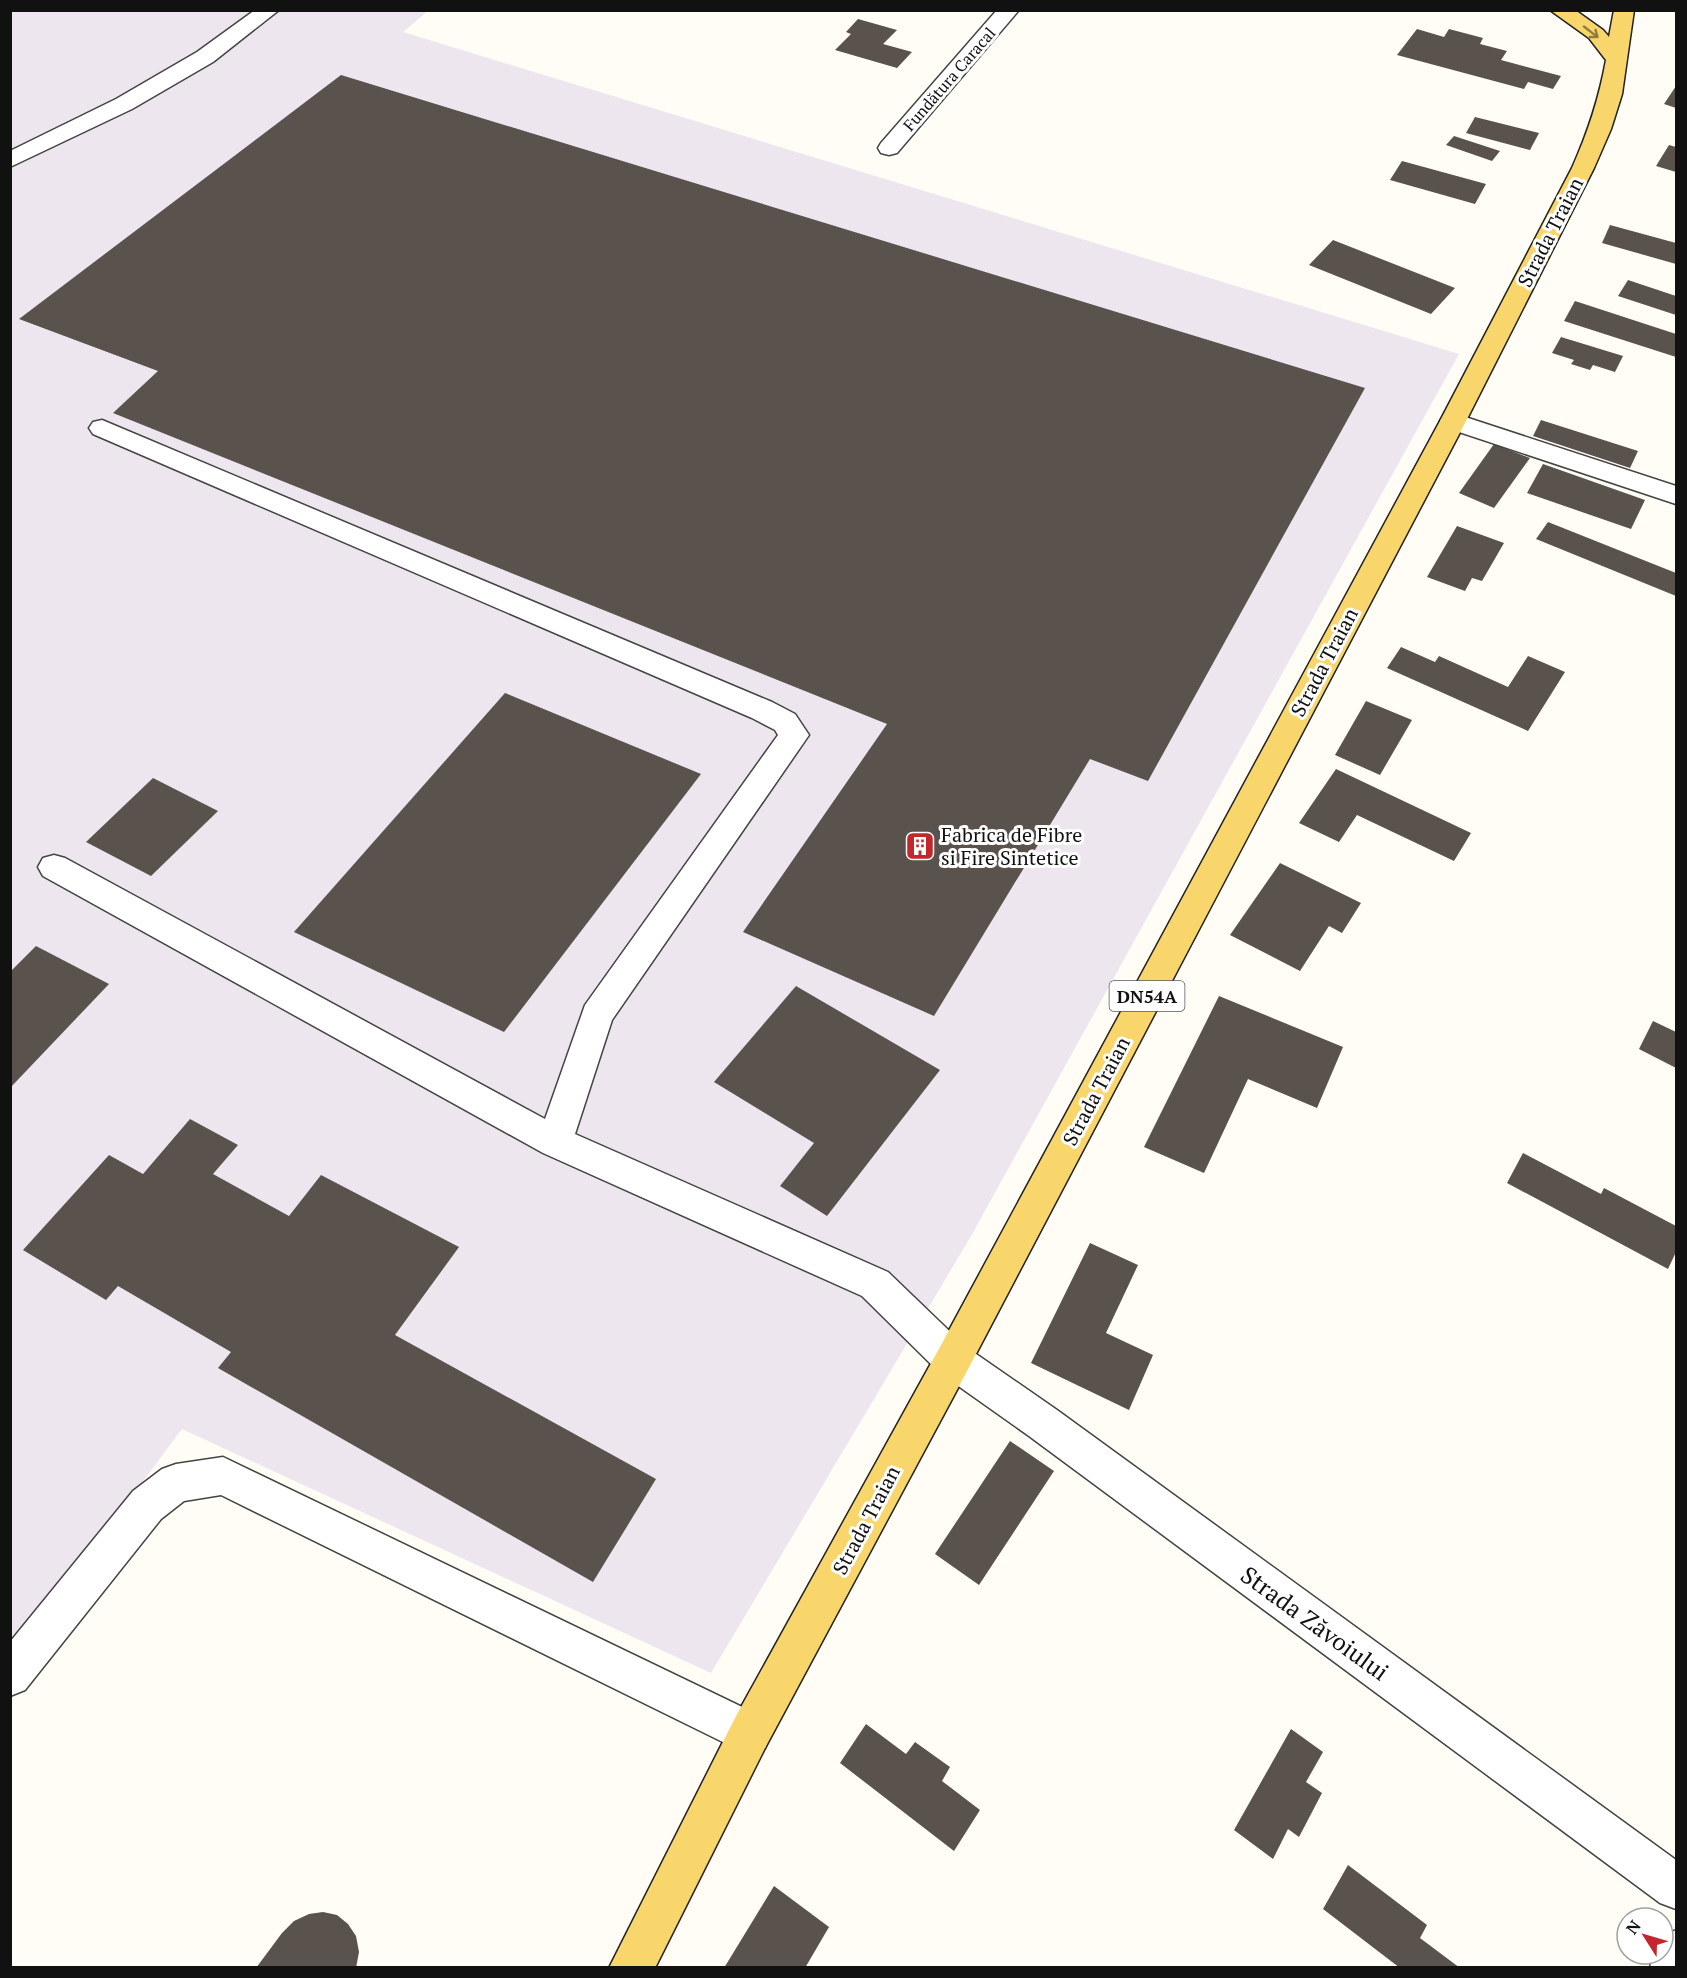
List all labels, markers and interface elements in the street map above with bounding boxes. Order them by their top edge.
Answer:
street label: Fundătura Caracal [898,22,1000,135]
one-way arrow [1583,25,1599,38]
street label: Strada Traian [1511,173,1589,291]
street label: Strada Traian [1284,603,1364,721]
place label: Fabrica de Fibre si Fire Sintetice [941,821,1082,871]
building icon: Fabrica de Fibre si Fire Sintetice [904,830,936,862]
road number: DN54A [1110,981,1184,1011]
street label: Strada Traian [1056,1032,1136,1150]
street label: Strada Traian [826,1461,906,1579]
street label: Strada Zăvoiului [1235,1559,1395,1687]
north arrow [1615,1906,1675,1966]
text: N [1621,1916,1645,1938]

